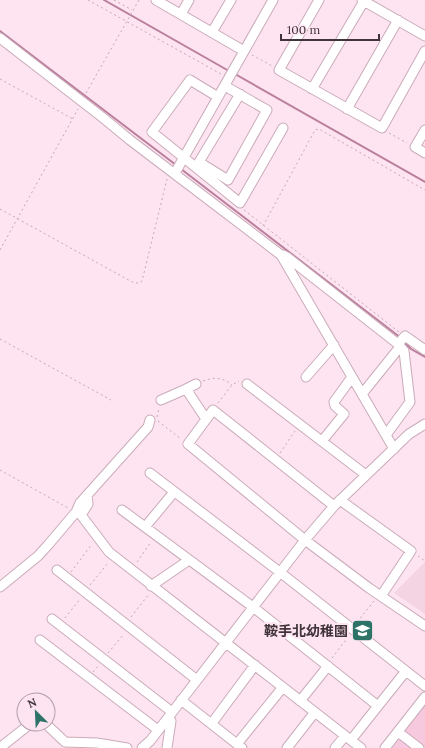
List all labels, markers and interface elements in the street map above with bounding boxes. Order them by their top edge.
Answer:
scale bar [281,16,379,42]
text: 100 m [287,22,320,37]
school or university icon: 鞍手北幼稚園 [350,618,376,644]
place label: 鞍手北幼稚園 [264,622,348,640]
north arrow [16,692,56,732]
text: N [25,695,39,711]

